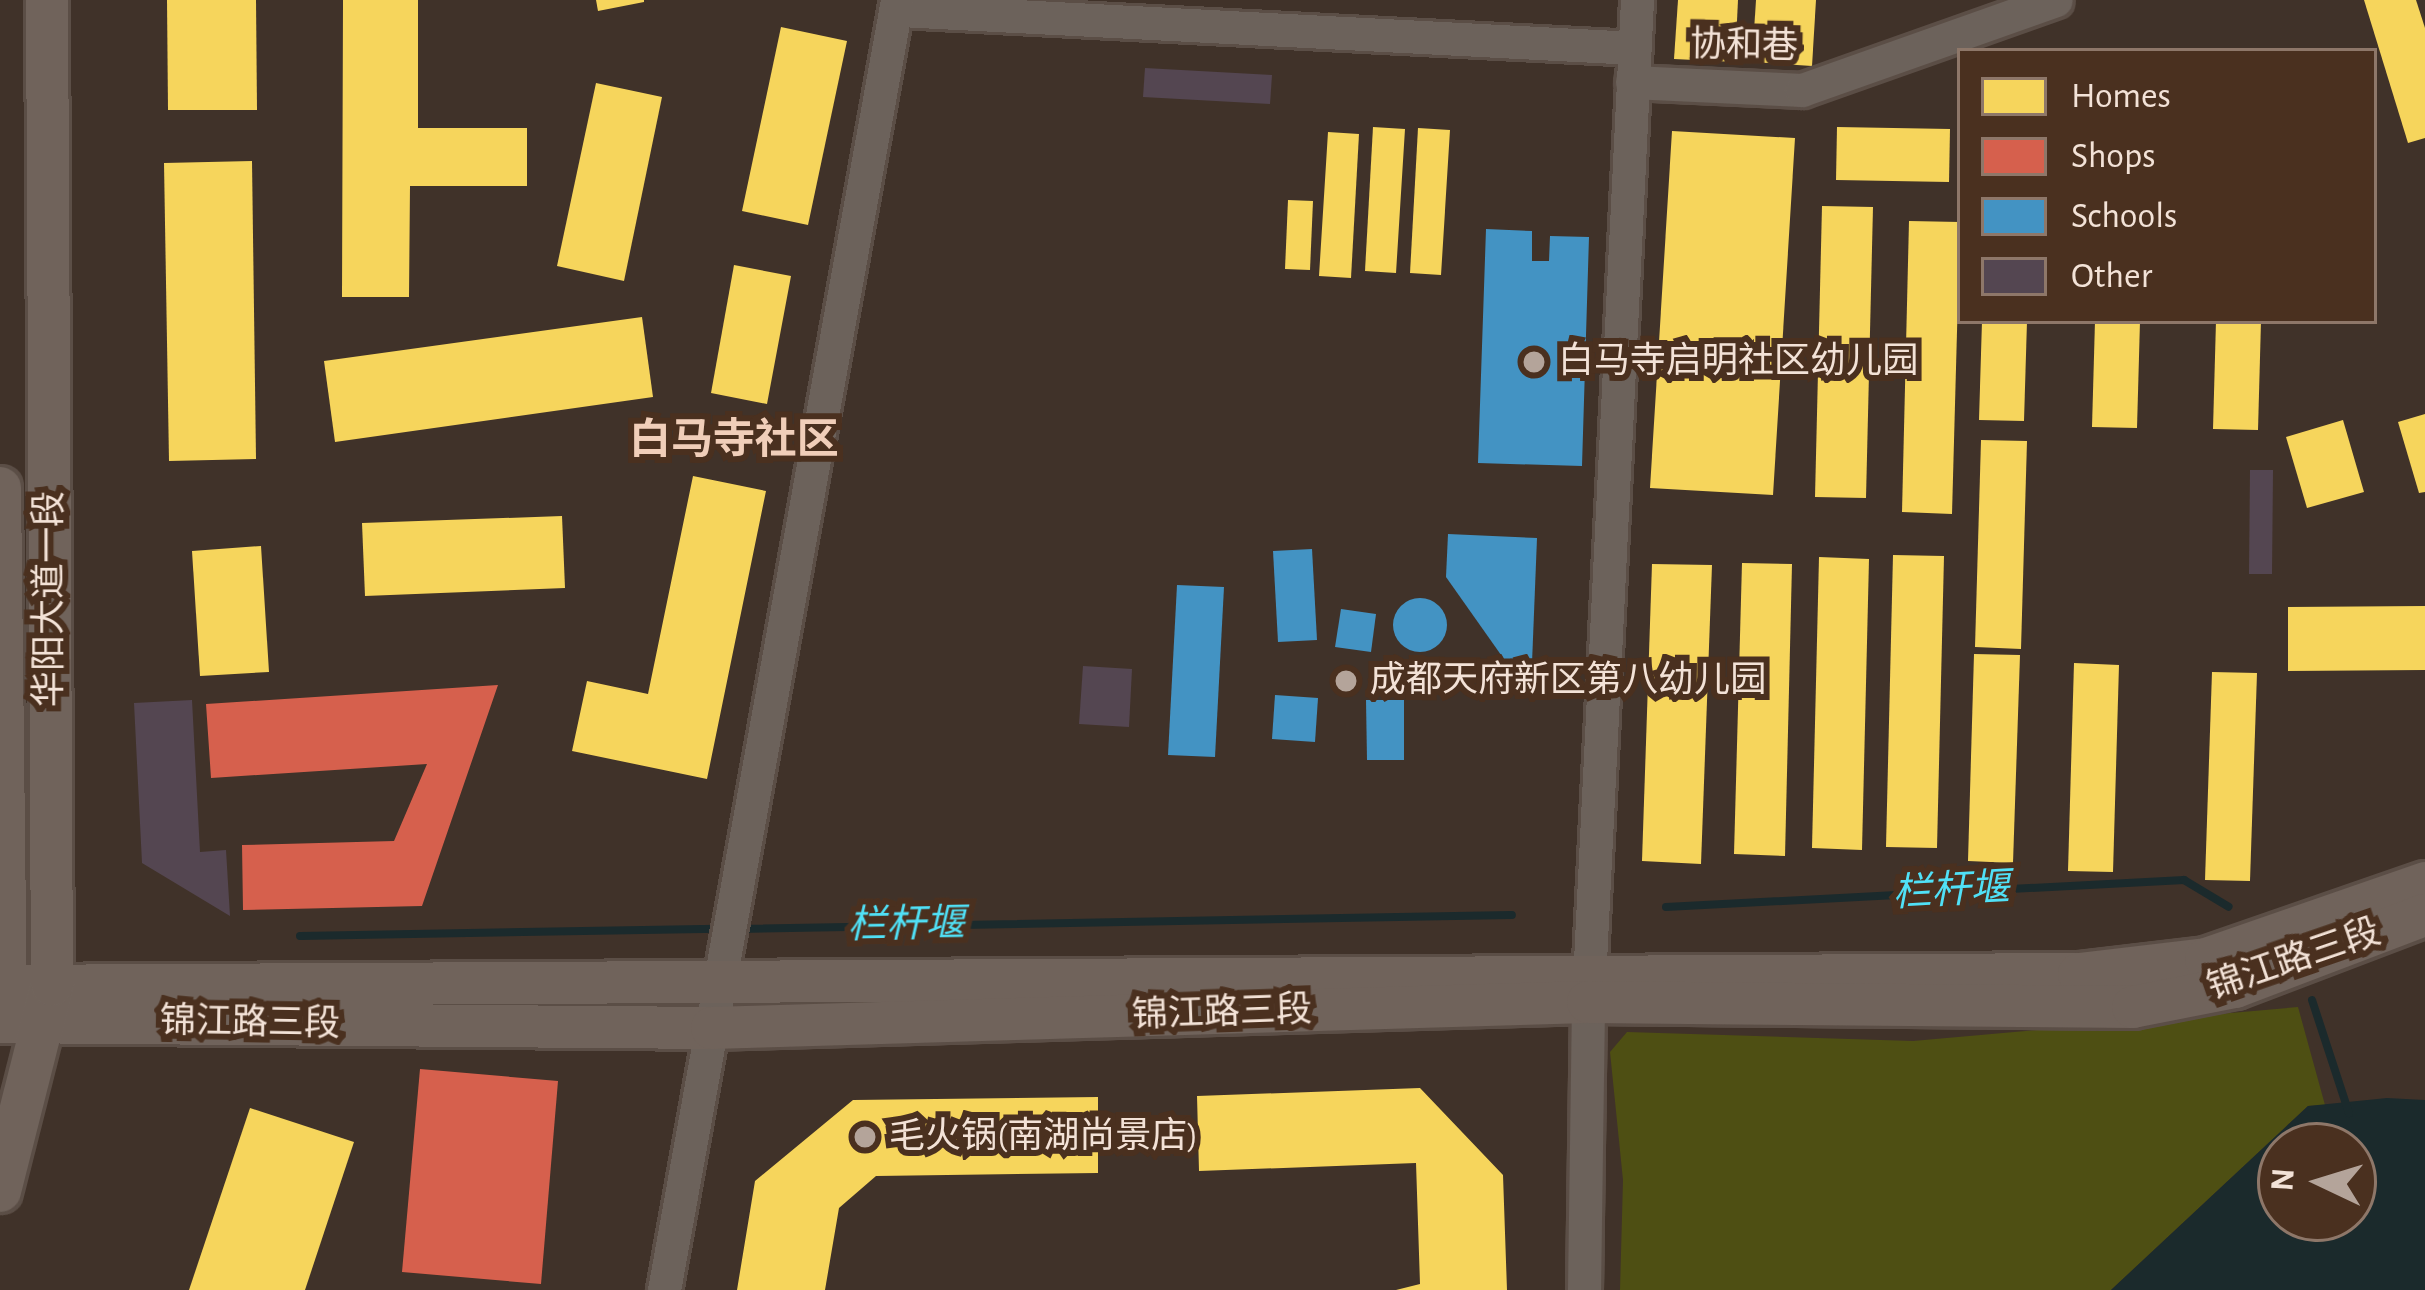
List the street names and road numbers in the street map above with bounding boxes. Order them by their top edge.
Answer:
street label: 协和巷 [1690,23,1798,69]
street label: 华阳大道一段 [28,491,72,707]
street label: 锦江路三段 [2202,910,2386,1010]
street label: 锦江路三段 [1131,988,1313,1038]
street label: 锦江路三段 [160,1000,340,1046]

